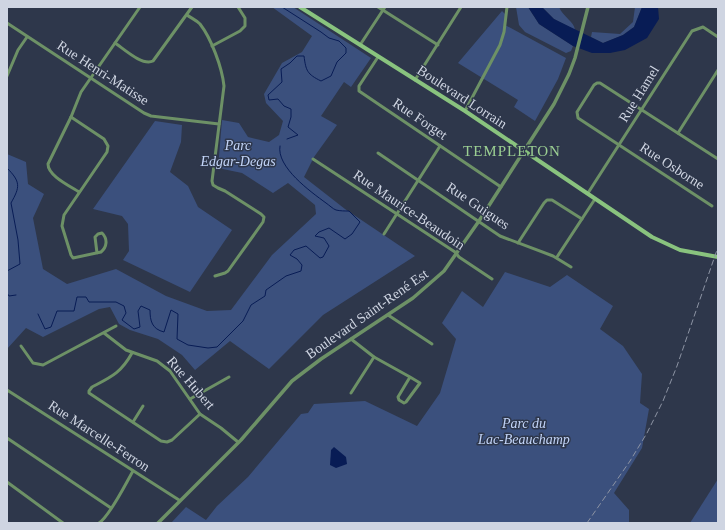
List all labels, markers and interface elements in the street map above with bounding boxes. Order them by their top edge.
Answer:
street label: Rue Henri-Matisse [54,38,152,108]
street label: Boulevard Lorrain [414,62,510,132]
street label: Rue Hamel [616,63,662,125]
street label: Rue Forget [390,95,450,143]
park label: Parc Edgar-Degas [199,138,276,169]
street label: Rue Osborne [637,140,707,192]
district label: TEMPLETON [463,143,561,159]
street label: Rue Maurice-Beaudoin [350,167,468,253]
street label: Rue Guigues [444,179,512,233]
street label: Boulevard Saint-René Est [303,266,431,362]
street label: Rue Hubert [164,354,218,413]
street label: Rue Marcelle-Ferron [46,398,152,474]
park label: Parc du Lac-Beauchamp [477,416,570,447]

